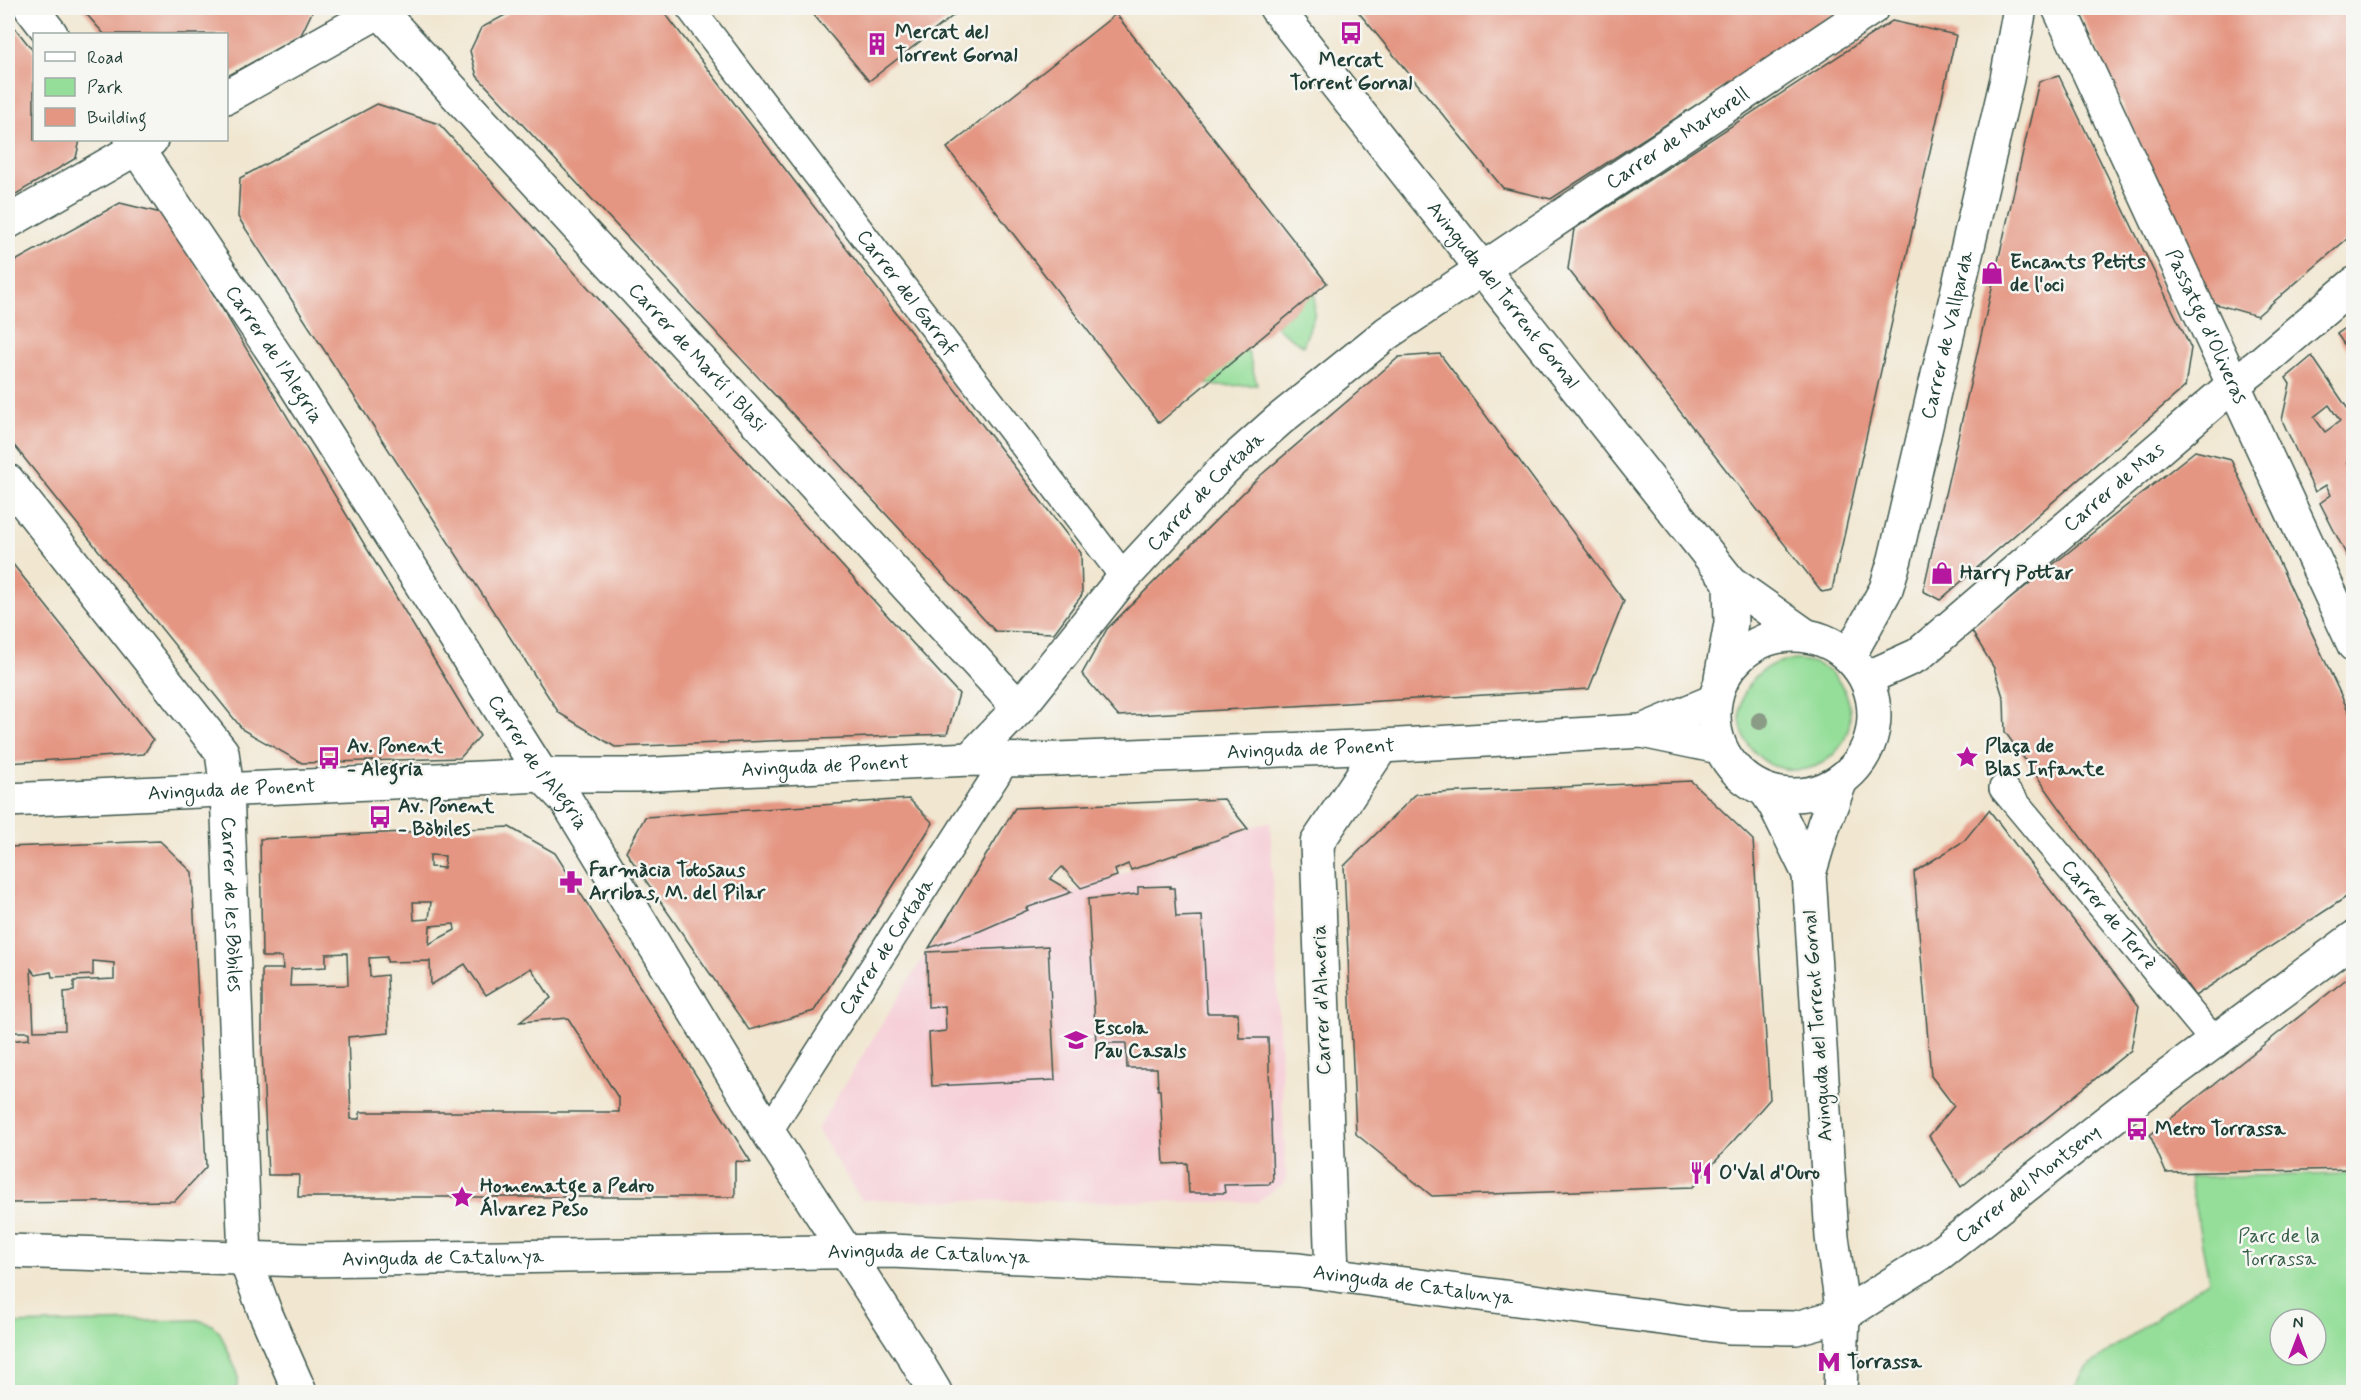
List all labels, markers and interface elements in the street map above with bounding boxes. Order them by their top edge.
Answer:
place label: Mercat del Torrent Gornal [895,19,1017,69]
bus stop icon: Mercat Torrent Gornal [1338,20,1364,46]
building icon: Mercat del Torrent Gornal [864,31,890,57]
legend [33,33,228,141]
text: Road [87,46,123,70]
place label: Mercat Torrent Gornal [1290,47,1412,97]
text: Park [87,76,123,100]
street label: Carrer de Martorell [1601,80,1755,196]
text: Building [87,106,147,132]
street label: Avinguda del Torrent Gornal [1421,196,1586,394]
street label: Carrer del Garraf [850,224,964,361]
street label: Passatge d'Oliveras [2159,245,2254,408]
street label: Carrer de Vallparda [1915,247,1980,422]
place label: Encants Petits de l'oci [2010,249,2146,299]
shop icon: Encants Petits de l'oci [1979,260,2005,286]
street label: Carrer de Martí i Blasi [622,277,773,438]
street label: Carrer de l'Alegria [219,280,330,429]
street label: Carrer de Cortada [1141,425,1271,557]
street label: Carrer de Mas [2057,436,2171,538]
shop icon: Harry Pottar [1929,560,1955,586]
place label: Harry Pottar [1960,560,2074,587]
street label: Carrer de l'Alegria [481,689,595,835]
street label: Avinguda de Ponent [1226,732,1396,766]
place label: Av. Ponent - Alegria [347,733,445,785]
place label: Plaça de Blas Infante [1985,733,2105,783]
place icon: Plaça de Blas Infante [1954,744,1980,770]
bus stop icon: Av. Ponent - Alegria [316,745,342,771]
street label: Avinguda de Ponent [741,748,910,783]
street label: Avinguda de Ponent [147,772,316,807]
place label: Av. Ponent - Bòbiles [398,793,496,843]
bus stop icon: Av. Ponent - Bòbiles [367,804,393,830]
street label: Carrer de les Bòbiles [215,816,248,993]
street label: Carrer de Terrè [2055,854,2163,975]
place label: Farmàcia Totosaus Arribas, M. del Pilar [589,857,766,907]
pharmacy icon: Farmàcia Totosaus Arribas, M. del Pilar [558,869,584,895]
street label: Carrer de Cortada [833,872,941,1021]
street label: Avinguda del Torrent Gornal [1796,909,1841,1143]
street label: Carrer d'Almeria [1306,924,1338,1076]
place label: Escola Pau Casals [1094,1015,1186,1065]
school or university icon: Escola Pau Casals [1063,1027,1089,1053]
bus stop icon: Metro Torrassa [2124,1116,2150,1142]
place label: Metro Torrassa [2155,1116,2287,1143]
street label: Carrer del Montseny [1950,1118,2106,1250]
restaurant icon: O'Val d'Ouro [1688,1160,1714,1186]
place label: O'Val d'Ouro [1719,1160,1820,1187]
place label: Homenatge a Pedro Álvarez Peso [480,1173,654,1223]
place icon: Homenatge a Pedro Álvarez Peso [449,1184,475,1210]
park label: Parc de la Torrassa [2238,1223,2320,1273]
street label: Avinguda de Catalunya [828,1237,1031,1271]
street label: Avinguda de Catalunya [342,1243,545,1273]
street label: Avinguda de Catalunya [1311,1258,1516,1312]
north arrow [2268,1307,2328,1367]
text: N [2293,1313,2303,1334]
metro station icon: Torrassa [1816,1349,1842,1375]
place label: Torrassa [1847,1349,1923,1376]

